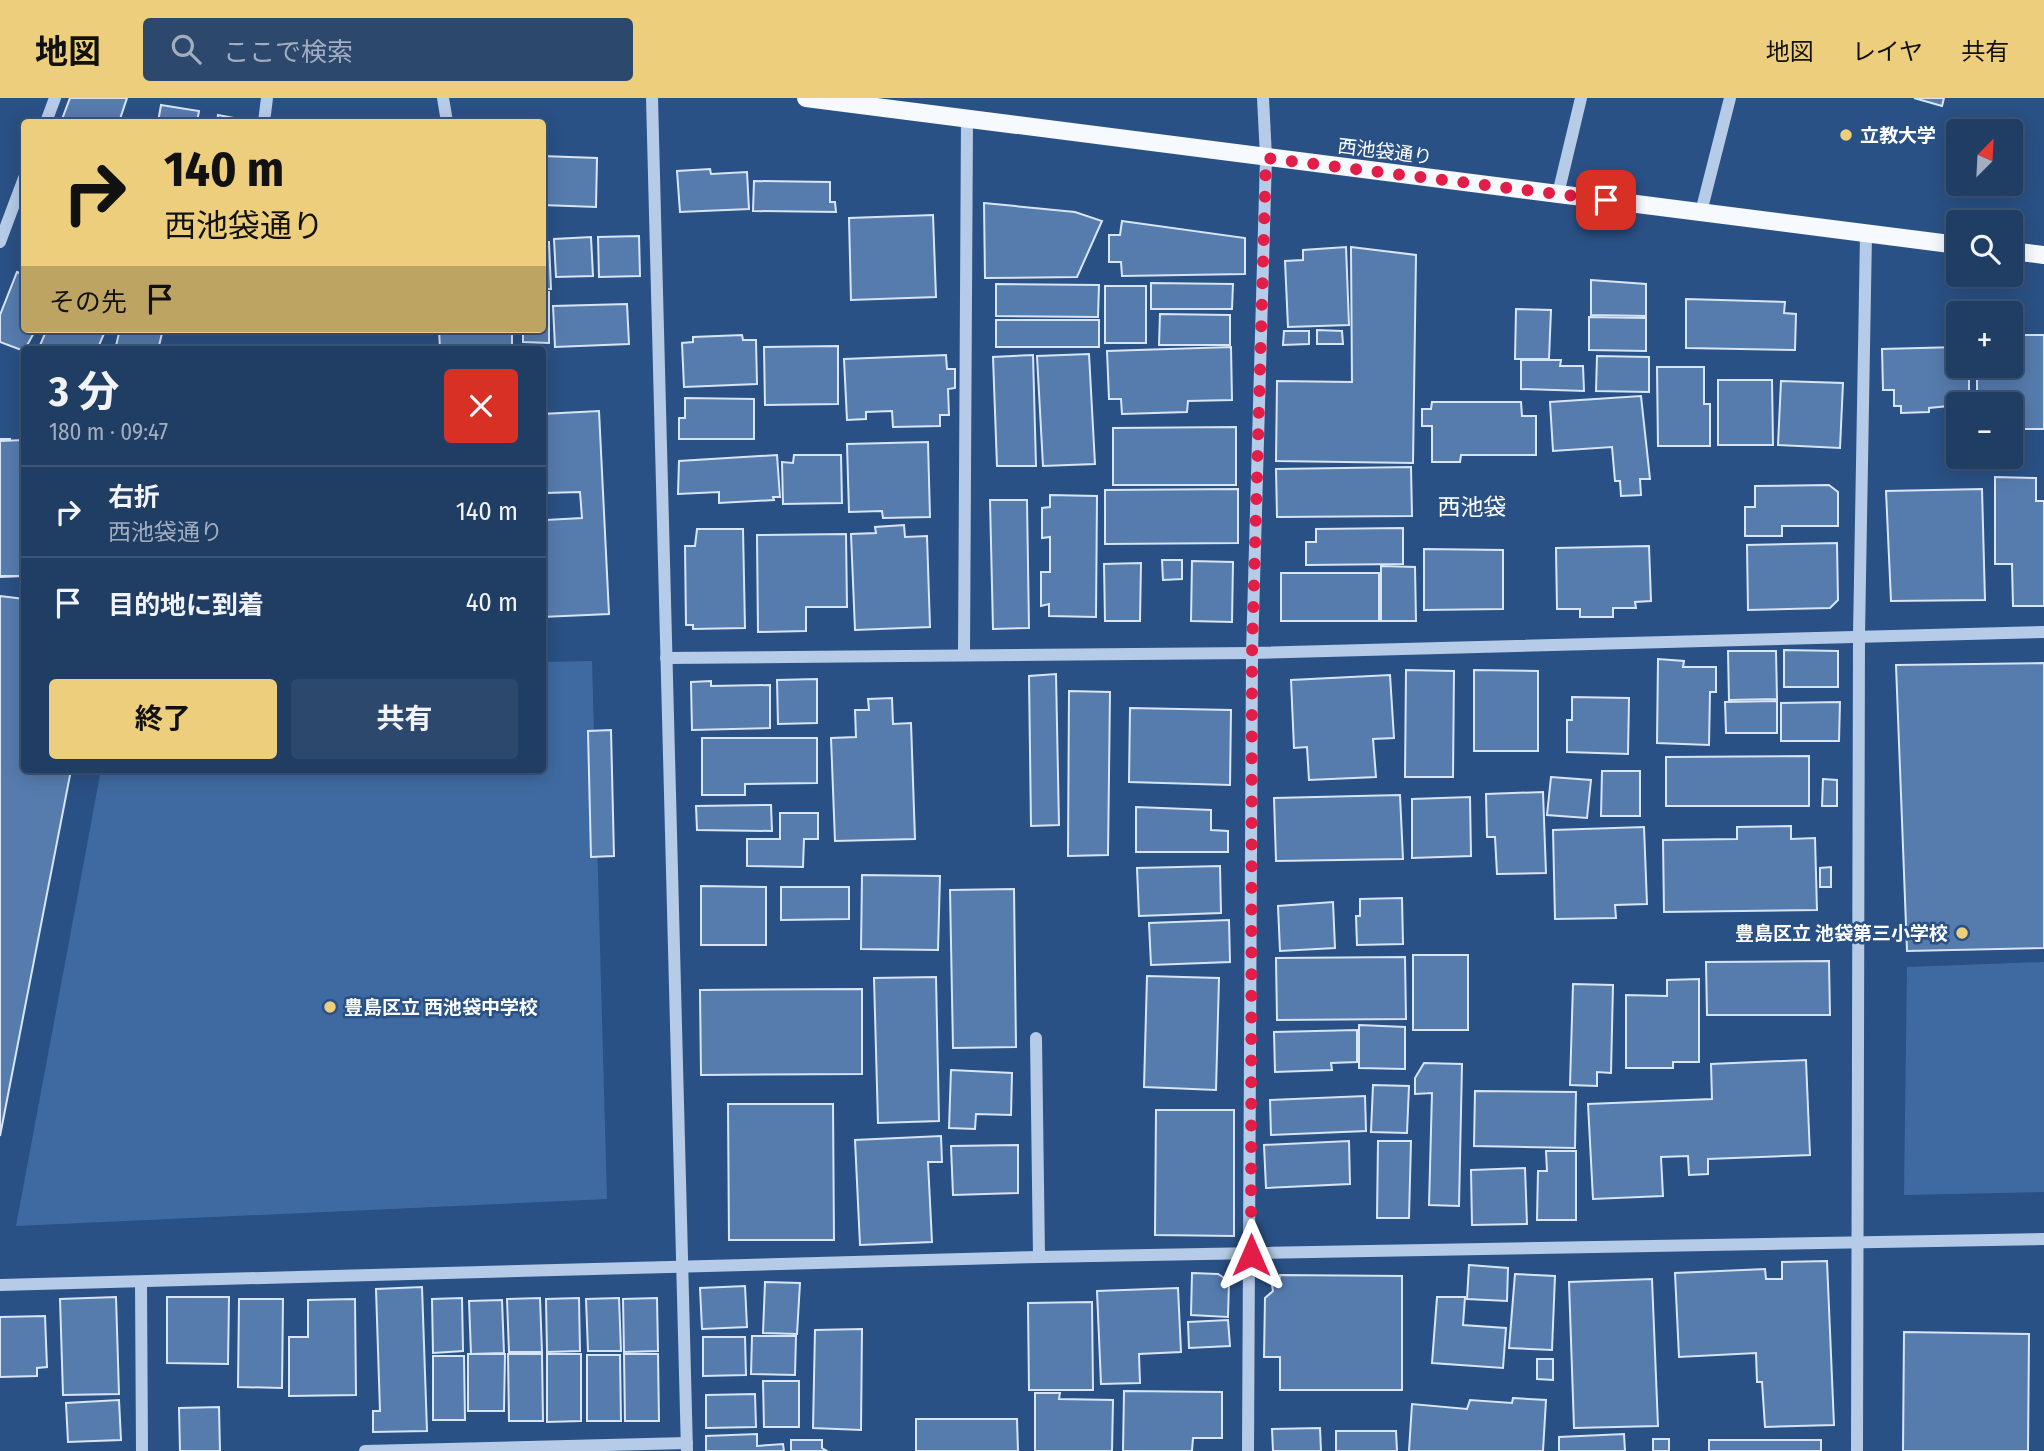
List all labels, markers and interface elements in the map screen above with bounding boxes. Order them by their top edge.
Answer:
search box [143,18,633,81]
icon: search [167,30,205,68]
text: 地図 [35,32,101,72]
text: ここで検索 [223,37,353,68]
text: 地図 [1766,38,1814,66]
text: レイヤ [1852,38,1923,66]
text: 共有 [1961,38,2009,66]
north arrow [1946,119,2023,196]
map controls [1946,119,2023,469]
place label: 立教大学 [1860,124,1936,147]
marker: 立教大学 [1838,127,1854,143]
street label: 西池袋通り [1336,134,1433,169]
text: 140 m [164,140,284,199]
icon: right [49,147,140,238]
pin [1576,170,1636,230]
icon: arrive [1587,181,1625,219]
text: 西池袋通り [164,207,324,245]
button: search [1946,210,2023,287]
icon: arrive [141,280,179,318]
text: その先 [49,287,127,318]
button: + [1946,301,2023,378]
text: 3 分 [49,367,120,417]
button: close [444,369,518,443]
button: − [1946,392,2023,469]
text: 180 m · 09:47 [49,418,168,446]
text: 右折 [108,482,160,513]
icon: right [49,493,87,531]
district label: 西池袋 [1438,493,1507,521]
text: 140 m [456,496,518,527]
text: 西池袋通り [108,518,223,546]
icon: arrive [49,584,87,622]
text: 40 m [466,587,518,618]
text: 目的地に到着 [108,590,264,621]
button: 終了 [49,679,277,759]
button: 共有 [291,679,518,759]
place label: 豊島区立 池袋第三小学校 [1735,922,1948,945]
marker: 豊島区立 池袋第三小学校 [1954,925,1970,941]
place label: 豊島区立 西池袋中学校 [344,996,538,1019]
marker: 豊島区立 西池袋中学校 [322,999,338,1015]
position arrow [1214,1218,1288,1292]

